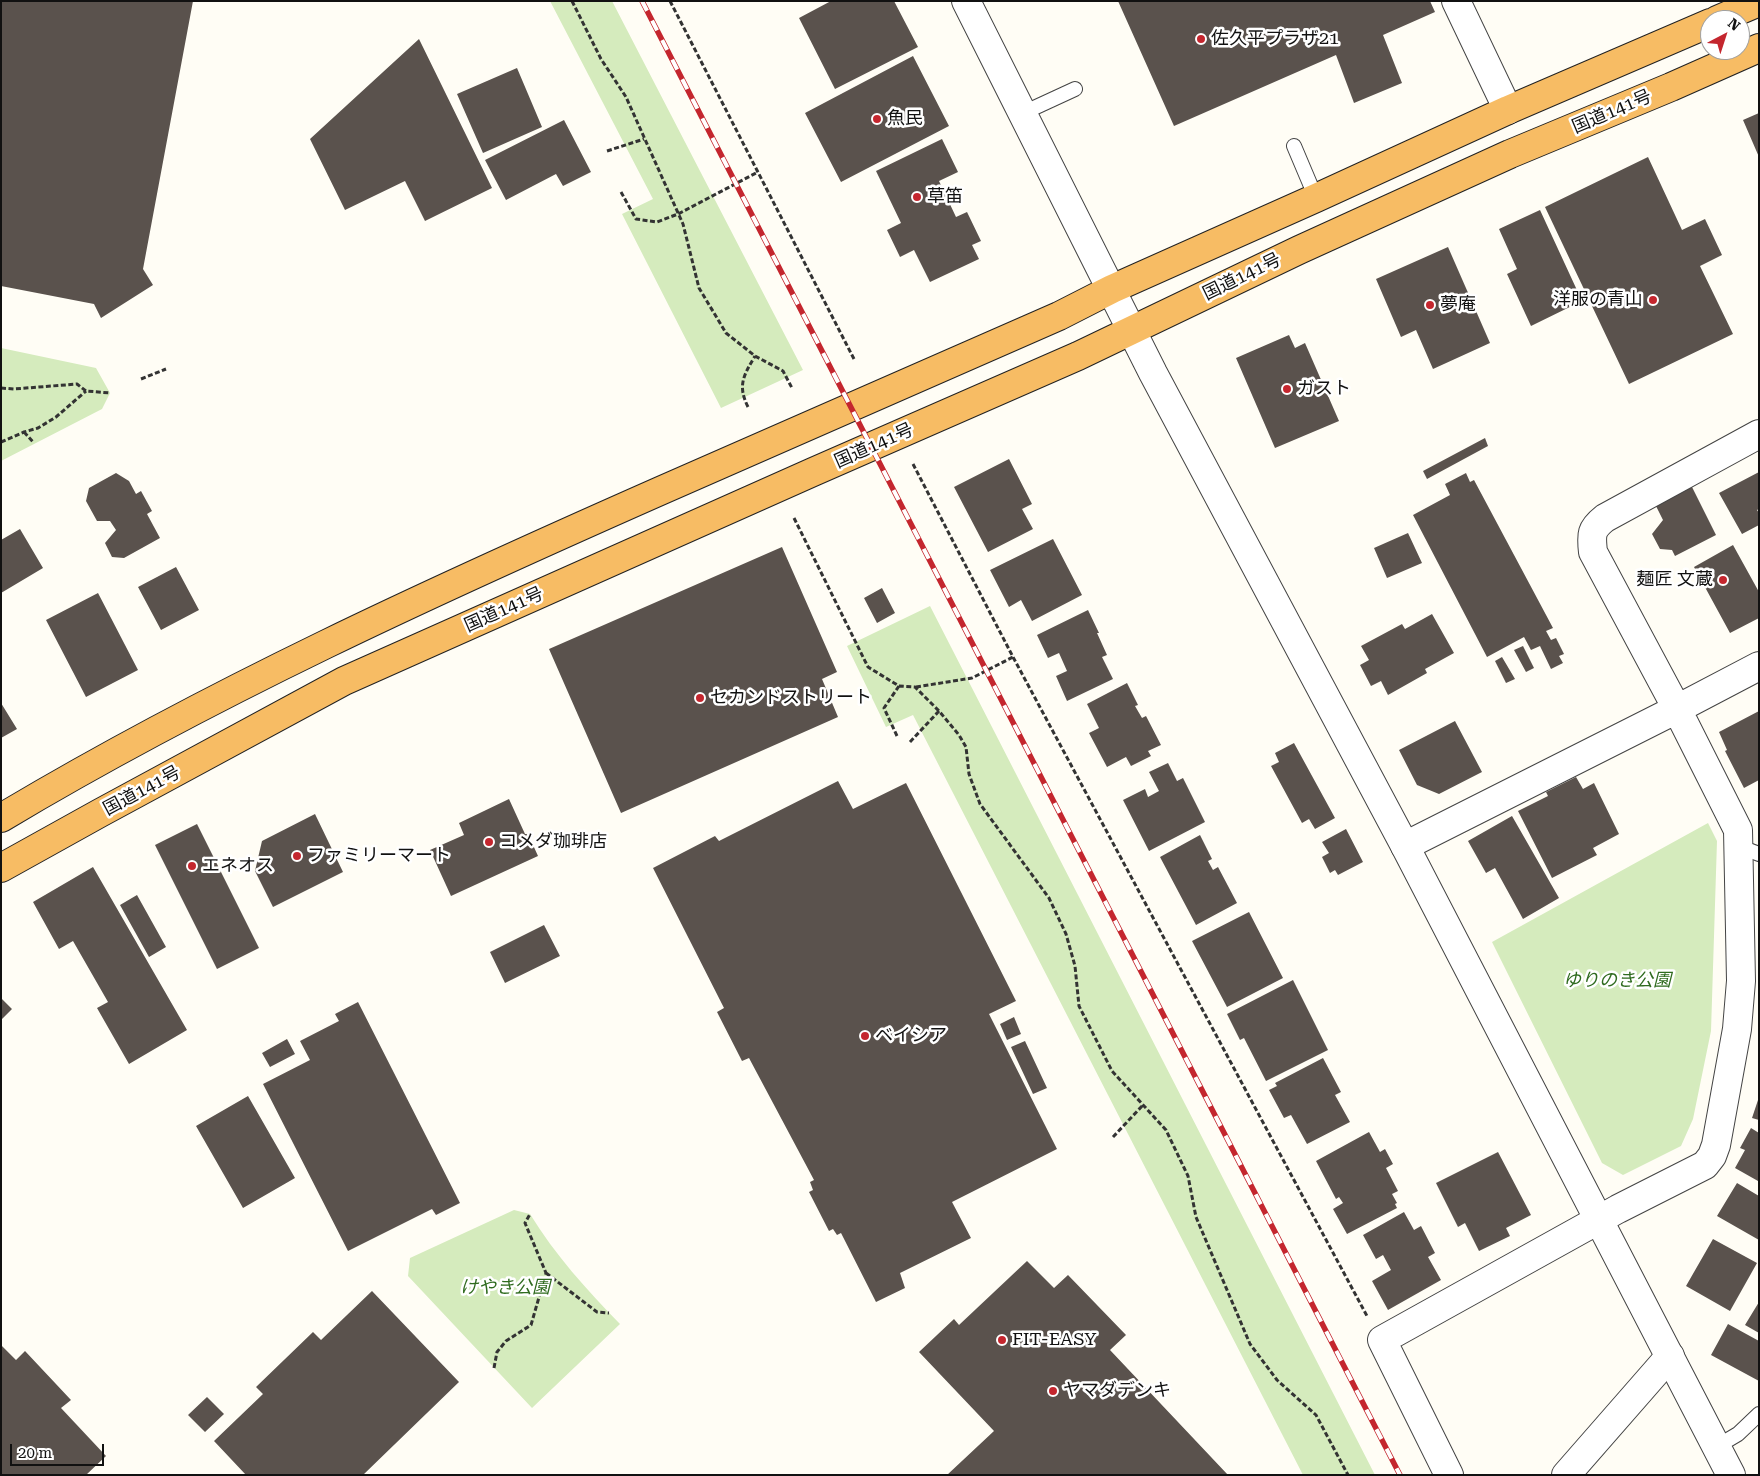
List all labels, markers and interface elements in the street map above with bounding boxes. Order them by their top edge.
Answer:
north arrow [1700,10,1750,60]
text: N [1725,15,1743,34]
place label: 佐久平プラザ21 [1211,28,1339,50]
marker: 佐久平プラザ21 [1195,33,1207,45]
street label: 国道141号 [1569,86,1655,138]
place label: 魚民 [887,108,923,130]
marker: 魚民 [871,113,883,125]
place label: 草笛 [927,186,963,208]
marker: 草笛 [911,191,923,203]
street label: 国道141号 [1199,249,1285,305]
place label: 洋服の青山 [1553,289,1643,311]
place label: 夢庵 [1440,294,1476,316]
marker: 洋服の青山 [1647,294,1659,306]
marker: 夢庵 [1424,299,1436,311]
place label: ガスト [1297,378,1351,400]
marker: ガスト [1281,383,1293,395]
street label: 国道141号 [831,419,917,473]
place label: 麺匠 文蔵 [1636,569,1713,591]
marker: 麺匠 文蔵 [1717,574,1729,586]
street label: 国道141号 [461,583,547,637]
place label: セカンドストリート [710,687,872,709]
marker: セカンドストリート [694,692,706,704]
street label: 国道141号 [100,762,184,820]
place label: コメダ珈琲店 [499,831,607,853]
marker: コメダ珈琲店 [483,836,495,848]
place label: ファミリーマート [307,845,451,867]
marker: ファミリーマート [291,850,303,862]
place label: エネオス [202,855,274,877]
marker: エネオス [186,860,198,872]
park label: ゆりのき公園 [1563,970,1671,992]
place label: ベイシア [875,1025,947,1047]
marker: ベイシア [859,1030,871,1042]
park label: けやき公園 [460,1277,550,1299]
place label: FIT-EASY [1012,1329,1096,1351]
marker: FIT-EASY [996,1334,1008,1346]
place label: ヤマダデンキ [1063,1380,1171,1402]
marker: ヤマダデンキ [1047,1385,1059,1397]
scale bar [12,1434,106,1466]
text: 20 m [18,1444,52,1462]

